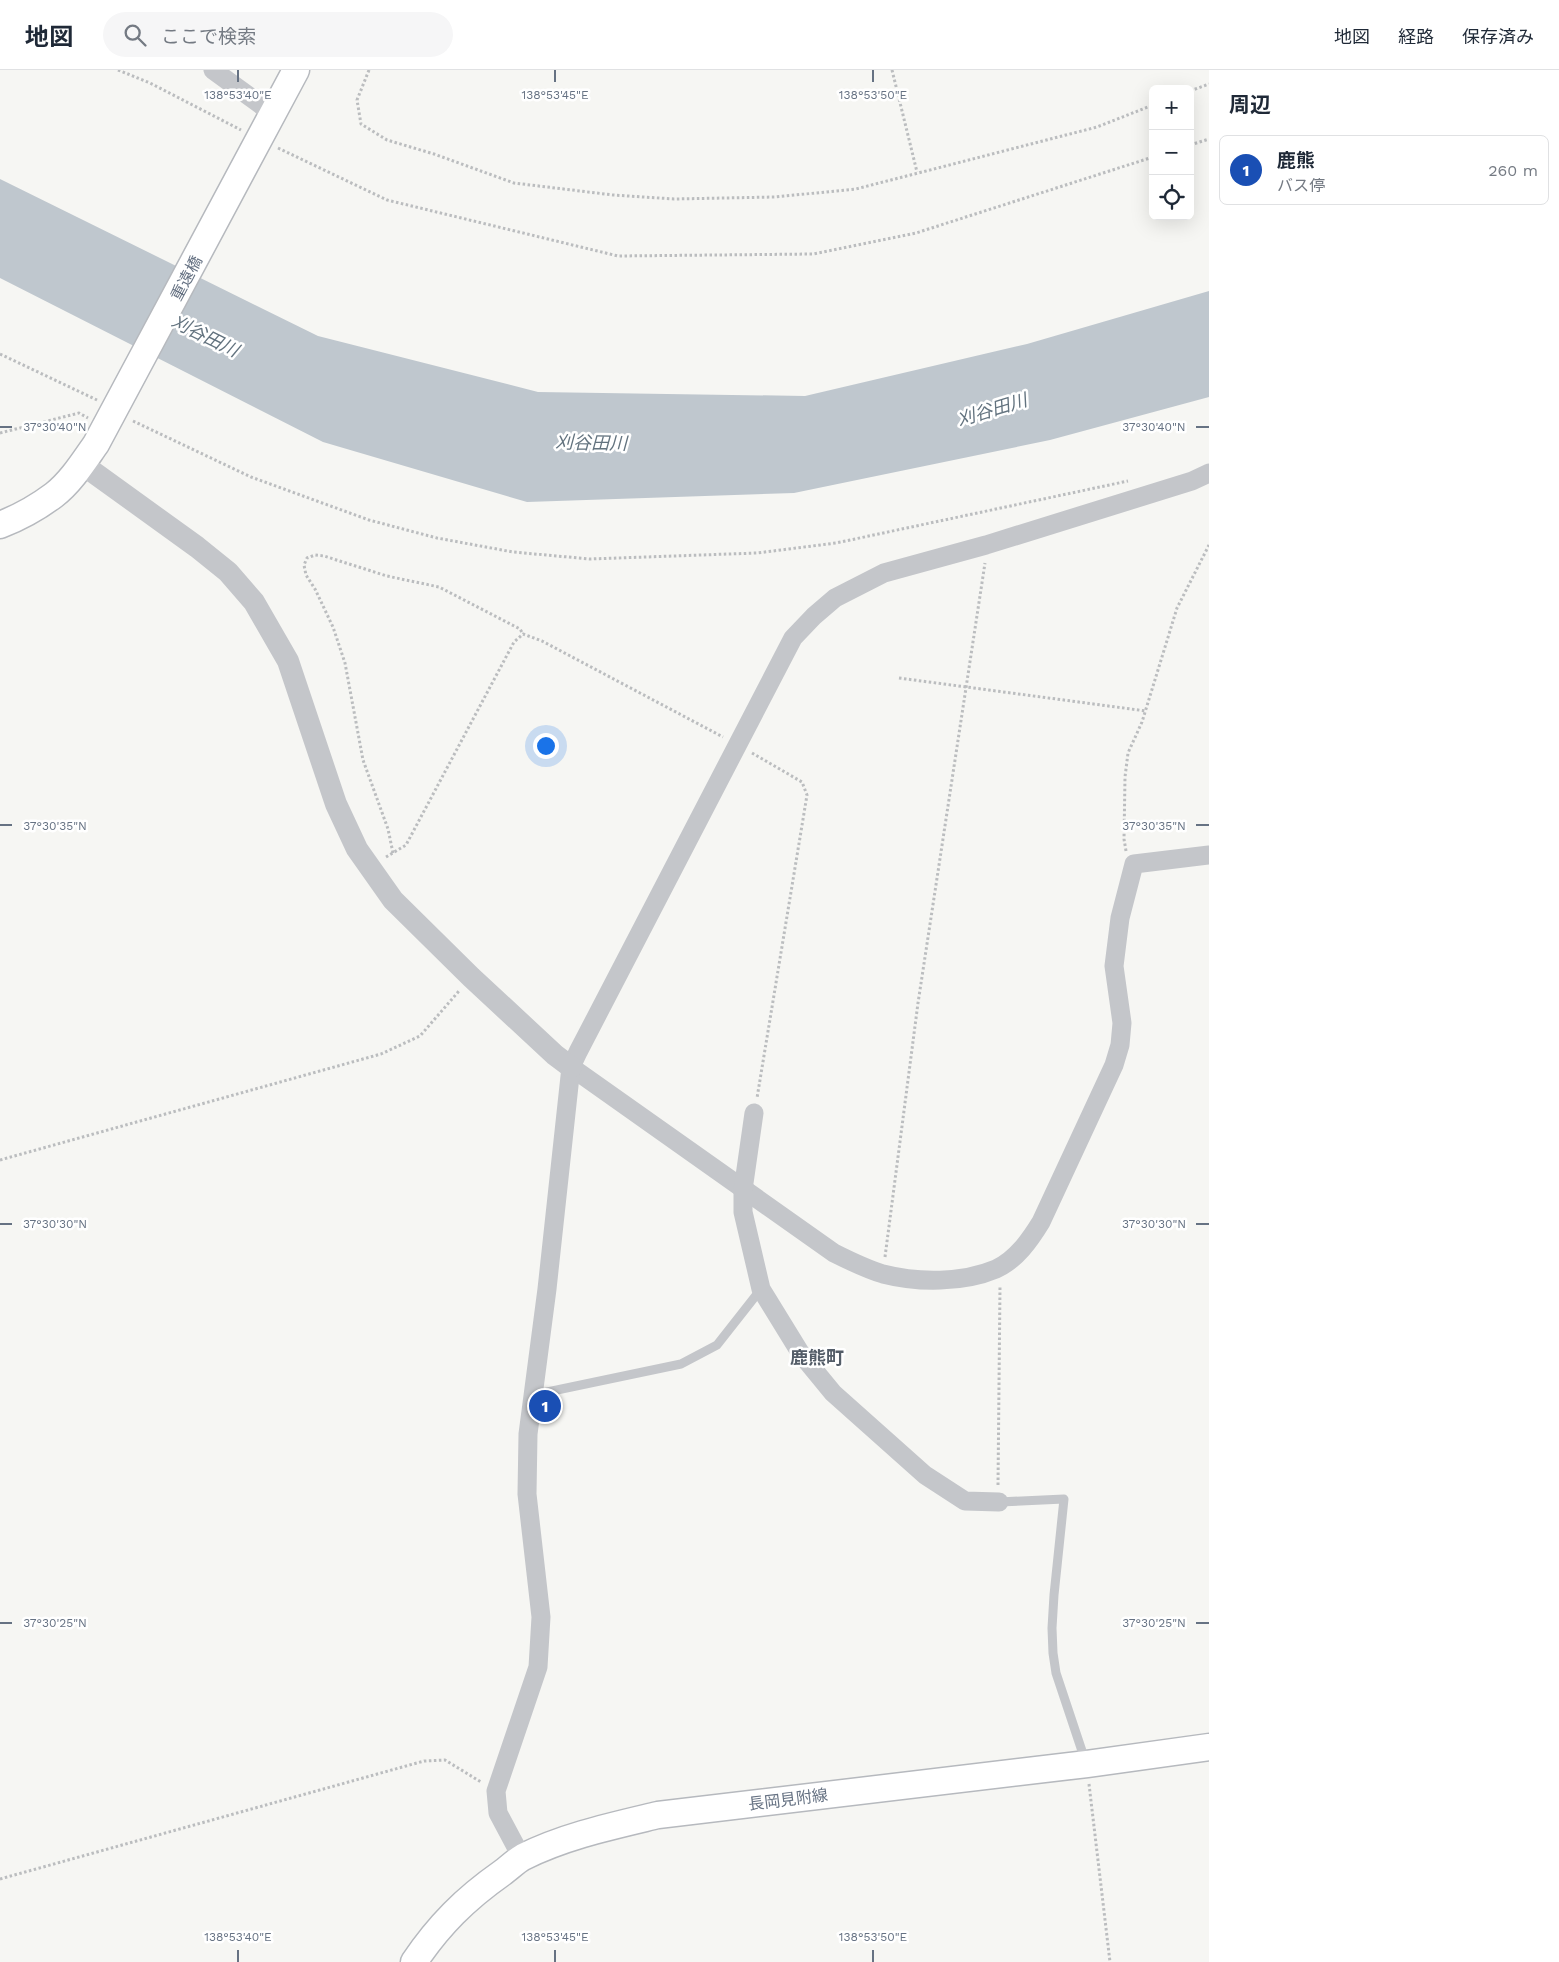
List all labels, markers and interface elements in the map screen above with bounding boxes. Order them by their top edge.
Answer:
search box [103,12,453,57]
icon: search [121,21,149,49]
text: 地図 [25,23,73,51]
text: ここで検索 [161,25,256,48]
text: 地図 [1334,26,1370,47]
text: 経路 [1398,26,1434,47]
text: 保存済み [1462,26,1534,47]
map controls [1149,85,1194,220]
button: + [1149,85,1194,130]
text: 138°53'40"E [204,88,272,102]
text: 138°53'45"E [521,88,589,102]
text: 138°53'50"E [839,88,907,102]
text: 周辺 [1229,92,1271,117]
button: − [1149,130,1194,175]
text: 鹿熊 [1277,149,1315,172]
text: 1 [1243,161,1249,180]
text: 260 m [1488,161,1538,180]
button: locate [1149,175,1194,220]
text: バス停 [1277,176,1325,195]
street label: 重遠橋 [167,253,206,304]
water label: 刈谷田川 [168,310,244,362]
water label: 刈谷田川 [954,388,1031,430]
text: 37°30'40"N [23,420,87,434]
text: 37°30'40"N [1122,420,1186,434]
water label: 刈谷田川 [555,431,629,454]
your location [533,733,559,759]
text: 37°30'35"N [23,819,87,833]
text: 37°30'35"N [1122,819,1186,833]
text: 37°30'30"N [23,1217,87,1231]
text: 37°30'30"N [1122,1217,1186,1231]
district label: 鹿熊町 [790,1347,844,1368]
pin: 1 [529,1387,561,1425]
text: 37°30'25"N [23,1616,87,1630]
text: 37°30'25"N [1122,1616,1186,1630]
street label: 長岡見附線 [747,1785,829,1814]
text: 138°53'40"E [204,1930,272,1944]
text: 138°53'45"E [521,1930,589,1944]
text: 138°53'50"E [839,1930,907,1944]

